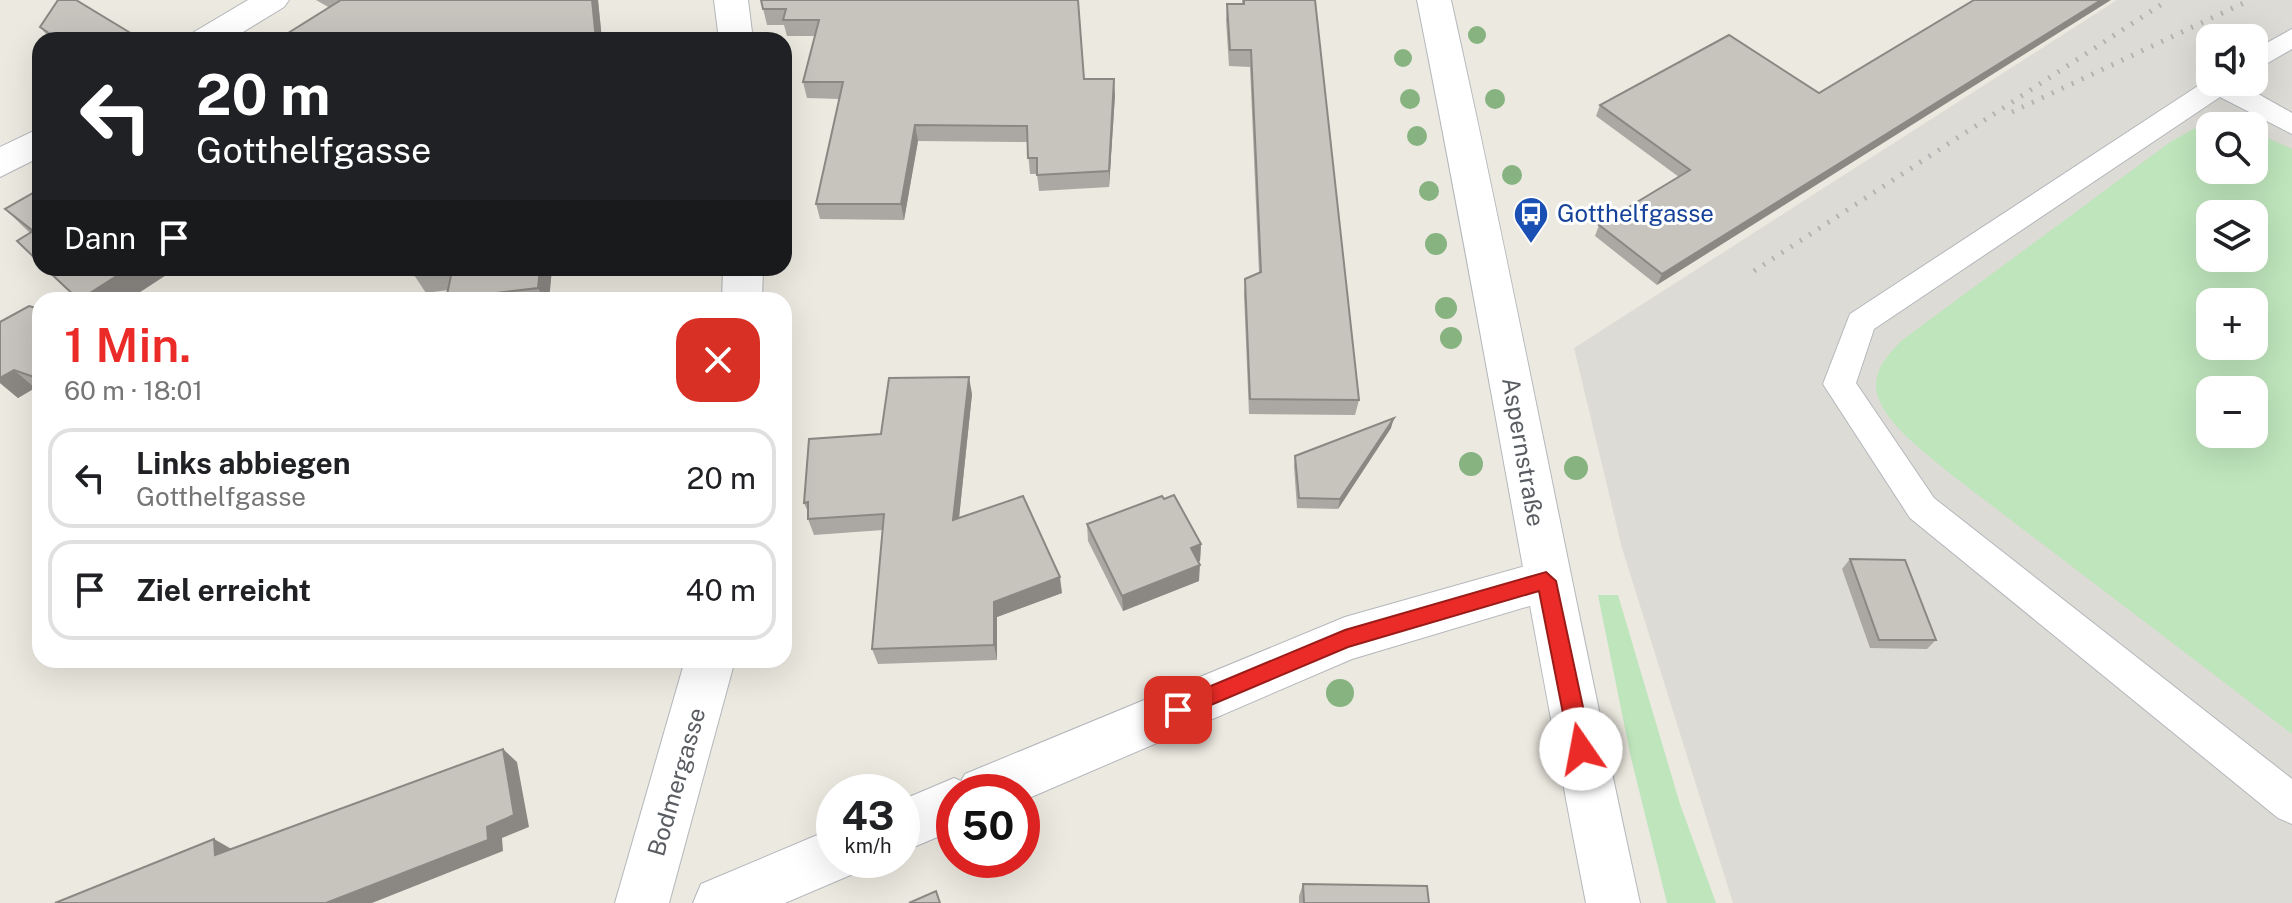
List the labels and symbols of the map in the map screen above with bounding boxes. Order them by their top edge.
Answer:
bus stop icon: Gotthelfgasse [1512,195,1550,245]
place label: Gotthelfgasse [1557,199,1714,227]
street label: Aspernstraße [1497,375,1551,529]
pin [1144,676,1212,744]
street label: Bodmergasse [641,704,711,859]
position arrow [1539,707,1623,791]
speed limit sign: 50 [936,774,1040,878]

